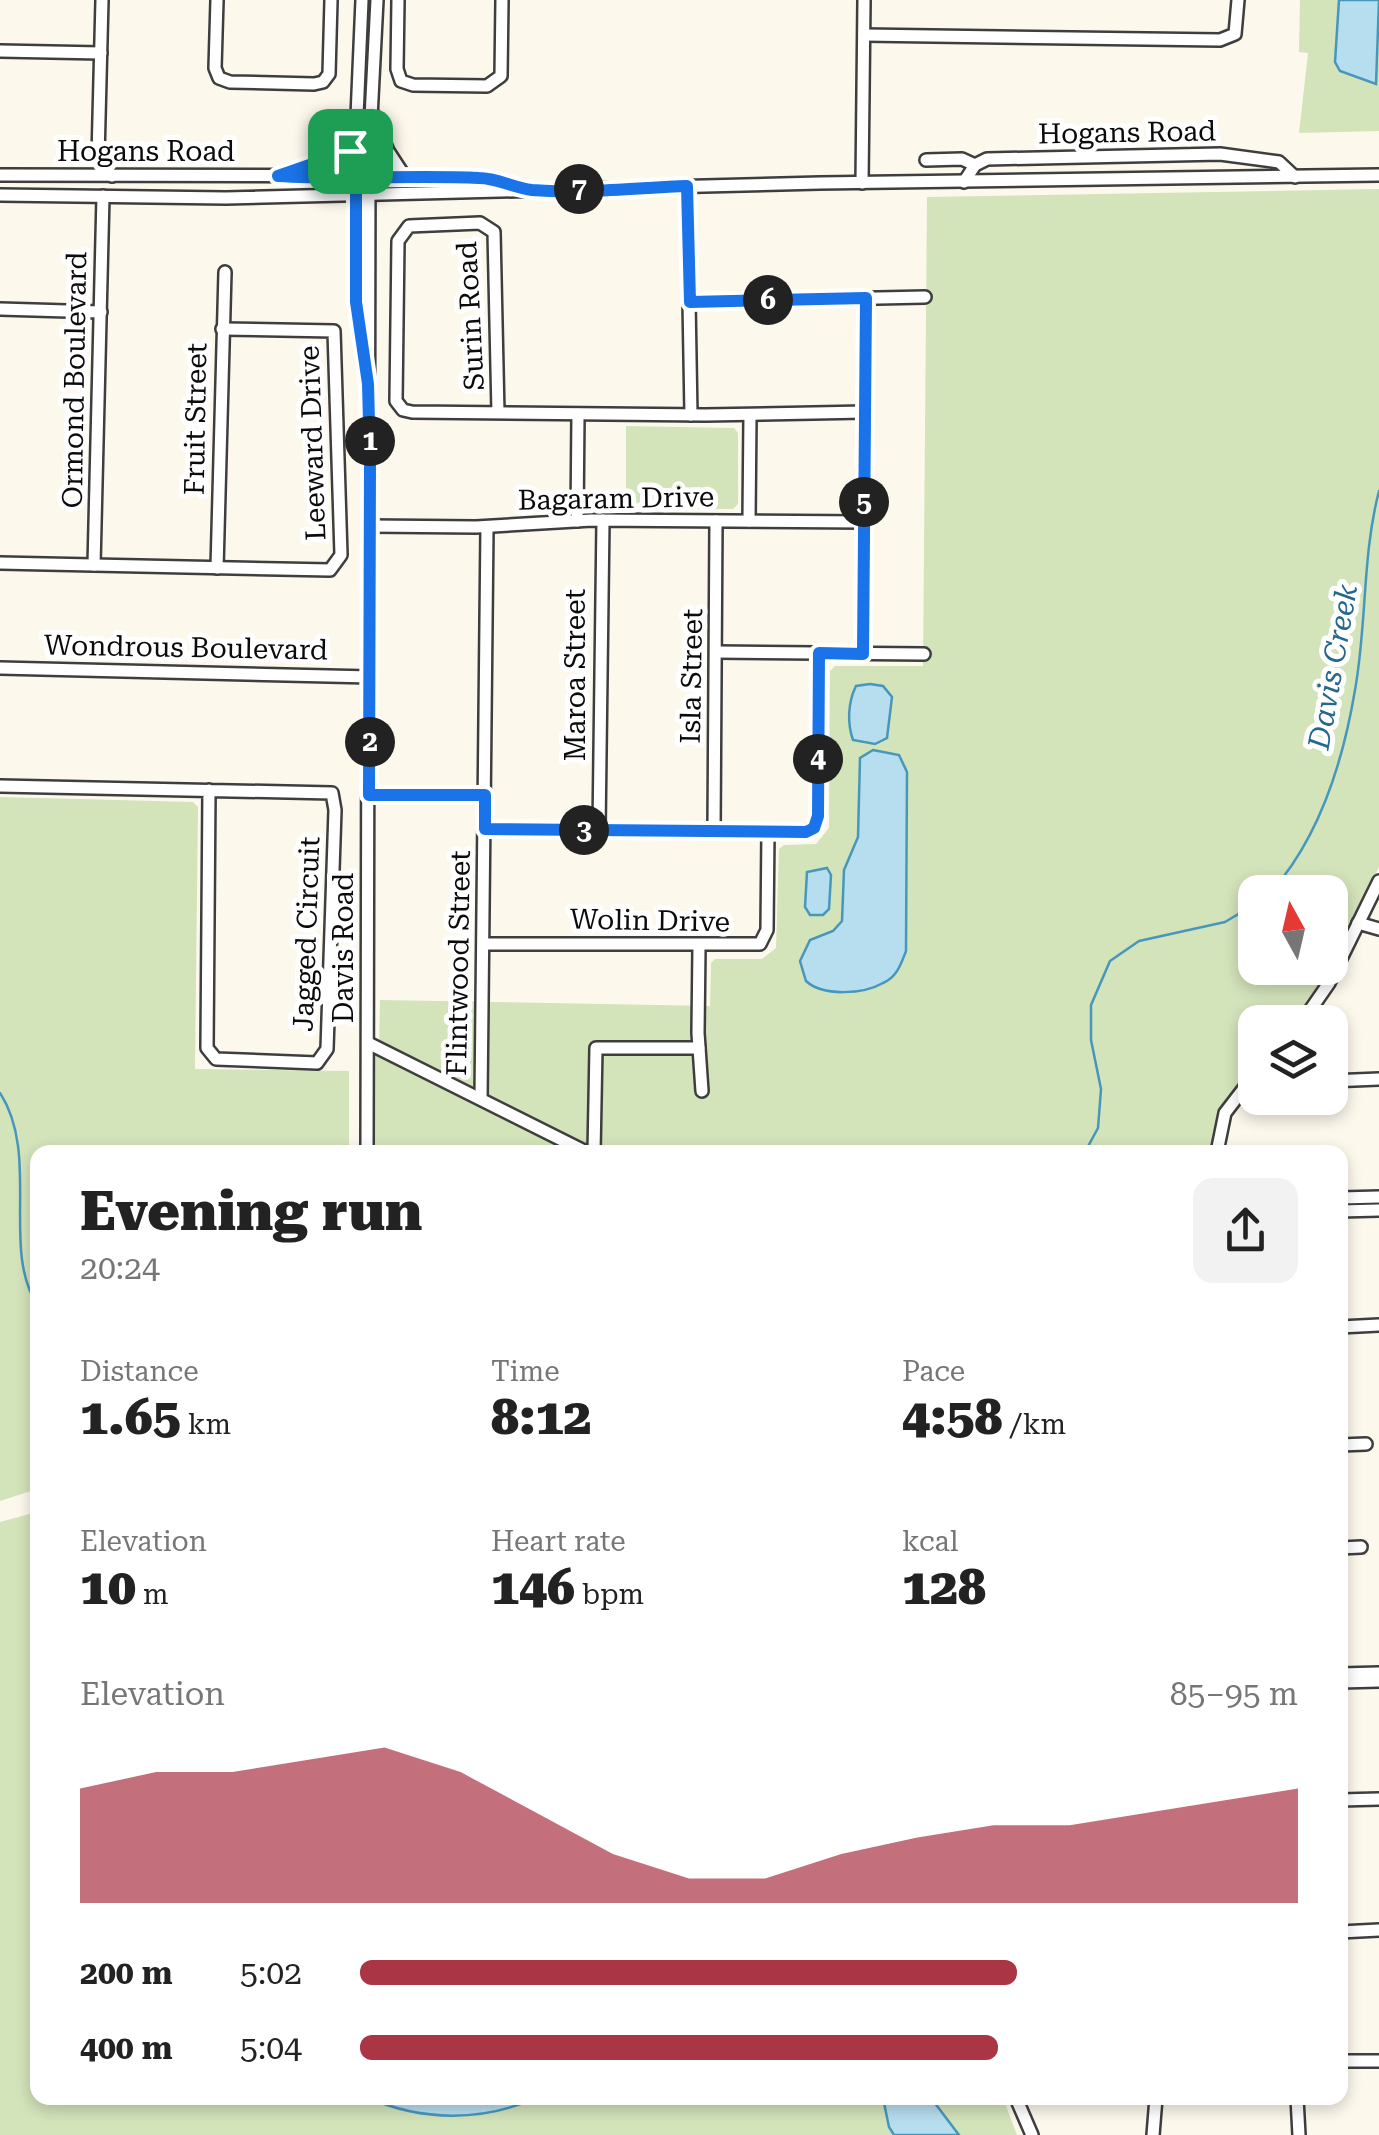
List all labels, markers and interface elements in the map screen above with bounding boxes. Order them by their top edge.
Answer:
pin [308,109,393,194]
street label: Hogans Road [1038,114,1216,151]
icon: arrive [323,124,378,179]
street label: Hogans Road [57,135,235,168]
pin: 7 [554,164,604,214]
text: 7 [571,172,587,205]
street label: Surin Road [450,241,491,391]
street label: Ormond Boulevard [56,251,93,509]
pin: 6 [743,275,793,325]
text: 6 [760,283,776,316]
street label: Fruit Street [178,343,213,495]
street label: Leeward Drive [293,345,332,541]
pin: 1 [345,416,395,466]
text: 1 [362,424,378,457]
pin: 5 [839,477,889,527]
street label: Bagaram Drive [517,480,715,517]
text: 5 [856,485,872,518]
water label: Davis Creek [1301,581,1364,753]
street label: Maroa Street [559,589,592,761]
street label: Isla Street [674,608,709,744]
street label: Wondrous Boulevard [44,629,328,666]
pin: 2 [345,717,395,767]
text: 2 [362,725,378,758]
pin: 4 [793,734,843,784]
text: 4 [810,742,826,775]
pin: 3 [559,805,609,855]
text: 3 [576,813,592,846]
street label: Jagged Circuit [287,836,326,1032]
street label: Flintwood Street [440,850,477,1076]
street label: Davis Road [327,873,360,1023]
north arrow [1238,875,1348,985]
map controls [1238,875,1348,1115]
street label: Wolin Drive [570,903,730,938]
button: layers [1238,1005,1348,1115]
button: share [1193,1178,1298,1283]
text: Evening run [80,1179,422,1243]
text: 20:24 [80,1249,160,1287]
text: Distance [80,1355,199,1388]
text: Time [491,1355,560,1388]
text: Pace [902,1355,965,1388]
text: 1.65 [80,1388,181,1446]
text: 8:12 [491,1388,592,1446]
text: 4:58 [902,1388,1003,1446]
text: km [181,1408,231,1441]
text: /km [1003,1408,1066,1441]
text: Elevation [80,1525,207,1558]
text: Heart rate [491,1525,626,1558]
text: kcal [902,1525,958,1558]
text: 10 [80,1558,136,1616]
text: 146 [491,1558,575,1616]
text: 128 [902,1558,986,1616]
text: m [136,1578,169,1611]
text: bpm [575,1578,644,1611]
text: Elevation [80,1675,225,1713]
text: 85–95 m [1170,1675,1298,1713]
text: 200 m [80,1954,173,1992]
text: 5:02 [240,1954,302,1992]
text: 400 m [80,2029,173,2067]
text: 5:04 [240,2029,302,2067]

